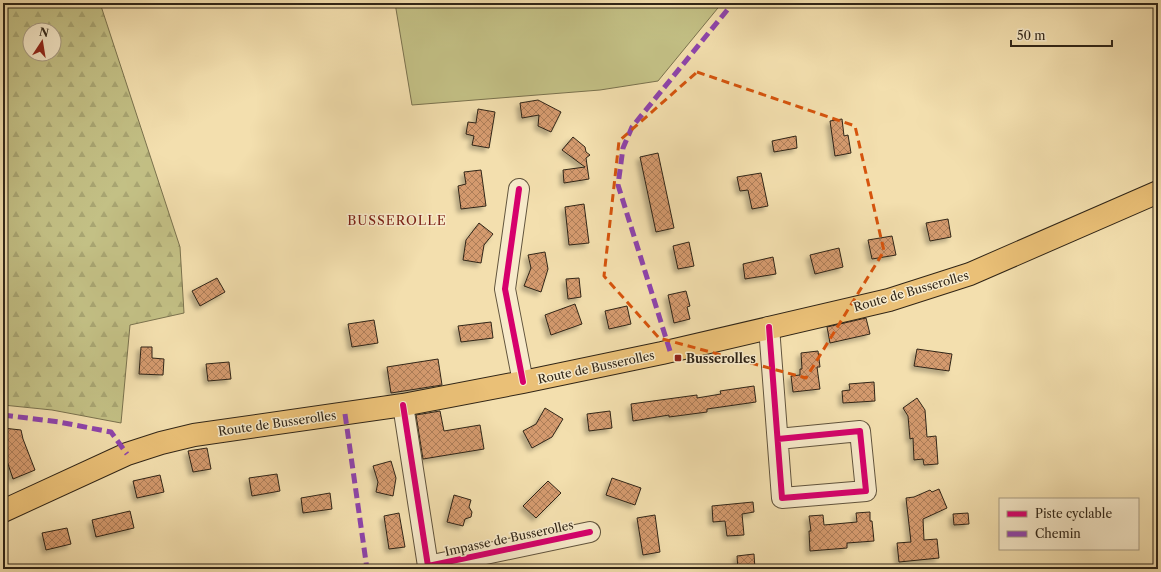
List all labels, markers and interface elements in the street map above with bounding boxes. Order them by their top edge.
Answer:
north arrow [22,22,62,62]
scale bar [1011,22,1112,48]
text: N [38,24,51,40]
text: 50 m [1017,28,1046,43]
district label: BUSSEROLLE [347,212,447,228]
street label: Route de Busserolles [852,267,970,315]
street label: Route de Busserolles [536,347,656,387]
place label: Busserolles [686,351,756,366]
marker: Busserolles [673,353,683,363]
street label: Route de Busserolles [217,407,337,439]
legend [999,498,1139,550]
text: Piste cyclable [1035,506,1112,521]
street label: Impasse de Busserolles [443,517,575,559]
text: Chemin [1035,526,1081,541]

